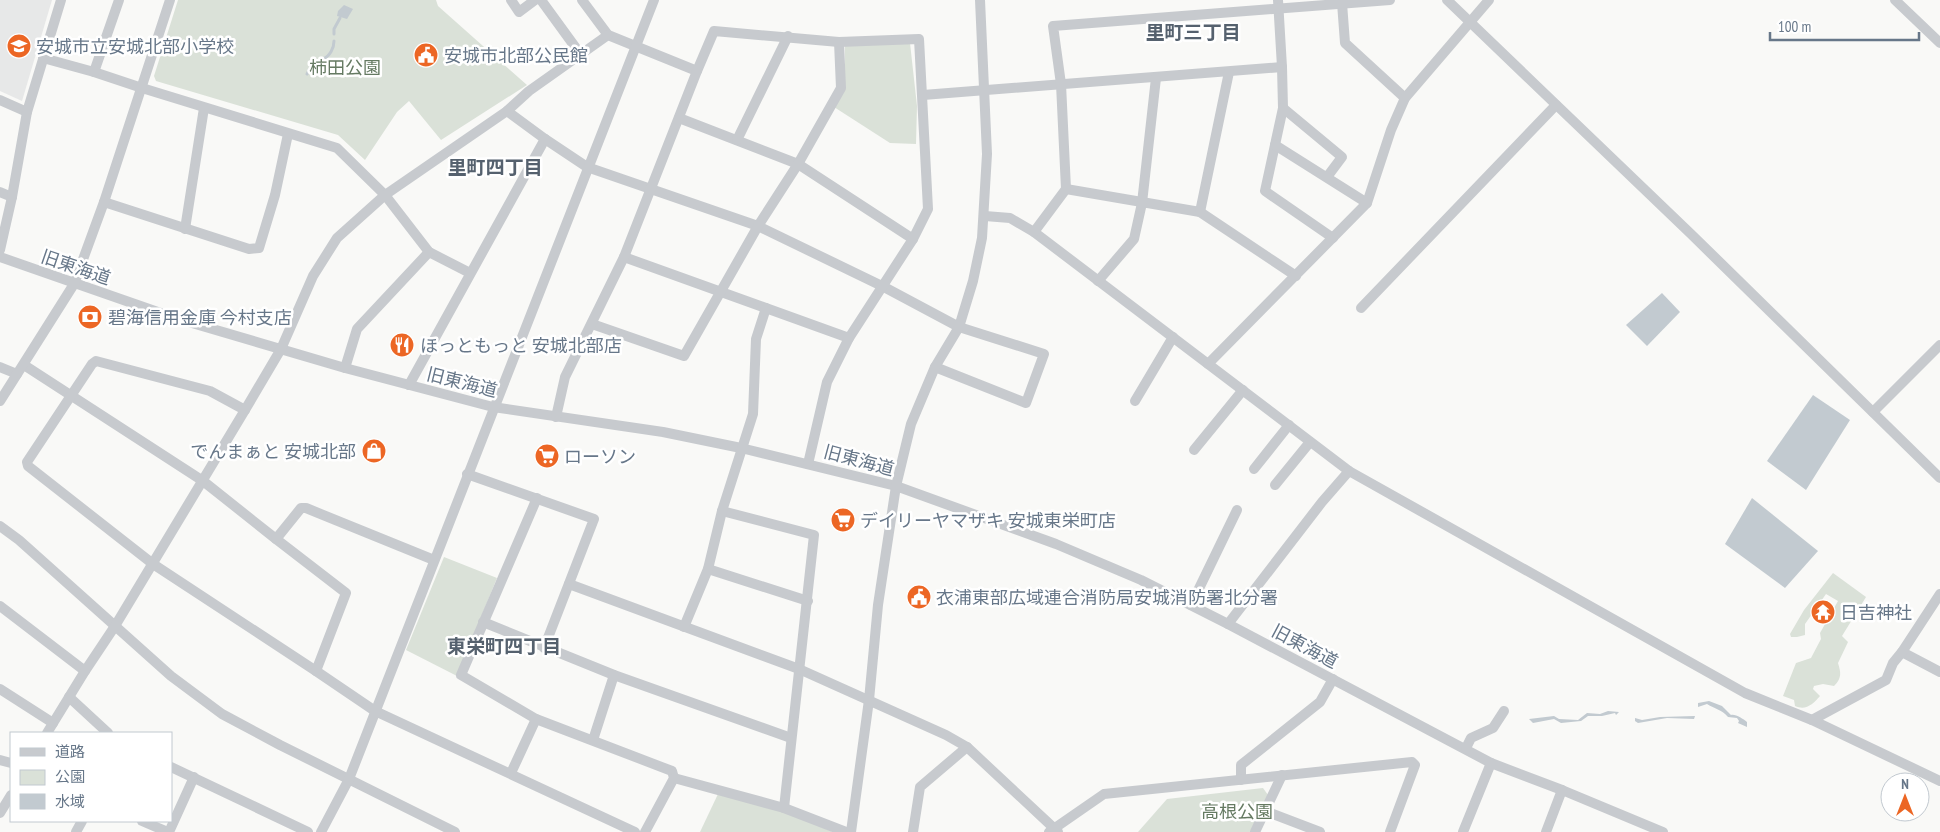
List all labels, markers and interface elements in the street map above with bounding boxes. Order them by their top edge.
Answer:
scale bar [1770,10,1919,42]
text: 100 m [1778,17,1811,36]
district label: 里町三丁目 [1145,20,1241,44]
school or university icon: 安城市立安城北部小学校 [6,33,32,59]
place label: 安城市立安城北部小学校 [36,35,234,58]
public building icon: 安城市北部公民館 [413,42,439,68]
place label: 安城市北部公民館 [444,44,588,67]
park label: 柿田公園 [309,56,381,79]
district label: 里町四丁目 [447,155,543,179]
street label: 旧東海道 [38,244,114,290]
bank icon: 碧海信用金庫 今村支店 [77,304,103,330]
place label: 碧海信用金庫 今村支店 [108,306,292,329]
restaurant icon: ほっともっと 安城北部店 [389,332,415,358]
place label: ほっともっと 安城北部店 [420,334,622,357]
street label: 旧東海道 [424,362,500,402]
shop icon: でんまぁと 安城北部 [361,438,387,464]
place label: でんまぁと 安城北部 [190,440,356,463]
street label: 旧東海道 [821,440,897,480]
supermarket icon: ローソン [534,443,560,469]
place label: ローソン [564,445,636,468]
supermarket icon: デイリーヤマザキ 安城東栄町店 [830,507,856,533]
place label: デイリーヤマザキ 安城東栄町店 [860,509,1116,532]
public building icon: 衣浦東部広域連合消防局安城消防署北分署 [906,584,932,610]
place label: 衣浦東部広域連合消防局安城消防署北分署 [936,586,1278,609]
temple icon: 日吉神社 [1810,599,1836,625]
place label: 日吉神社 [1840,601,1912,624]
street label: 旧東海道 [1268,619,1342,673]
district label: 東栄町四丁目 [447,634,561,658]
legend [10,732,172,822]
text: 道路 [55,742,85,761]
text: 公園 [55,767,85,786]
north arrow [1880,772,1930,822]
text: N [1901,775,1909,793]
text: 水域 [55,792,85,811]
park label: 高根公園 [1201,800,1273,823]

